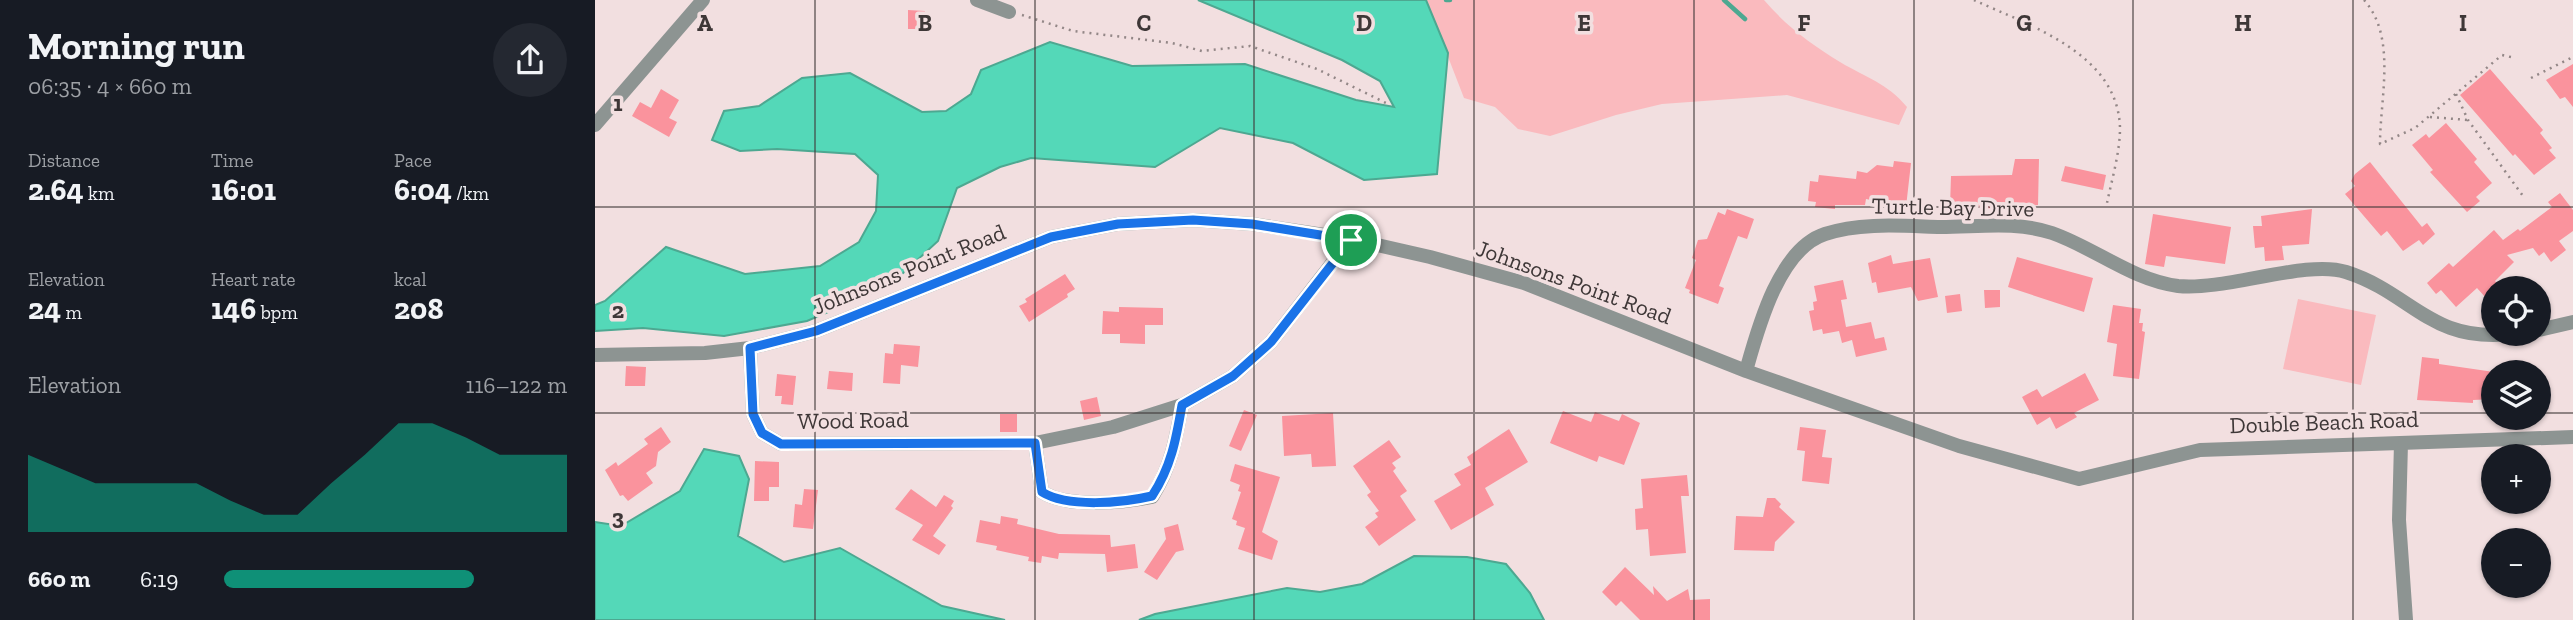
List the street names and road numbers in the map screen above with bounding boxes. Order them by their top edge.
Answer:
street label: Turtle Bay Drive [1871,192,2035,222]
street label: Johnsons Point Road [809,217,1010,320]
street label: Johnsons Point Road [1473,234,1676,330]
street label: Wood Road [797,405,909,435]
street label: Double Beach Road [2229,405,2419,439]

